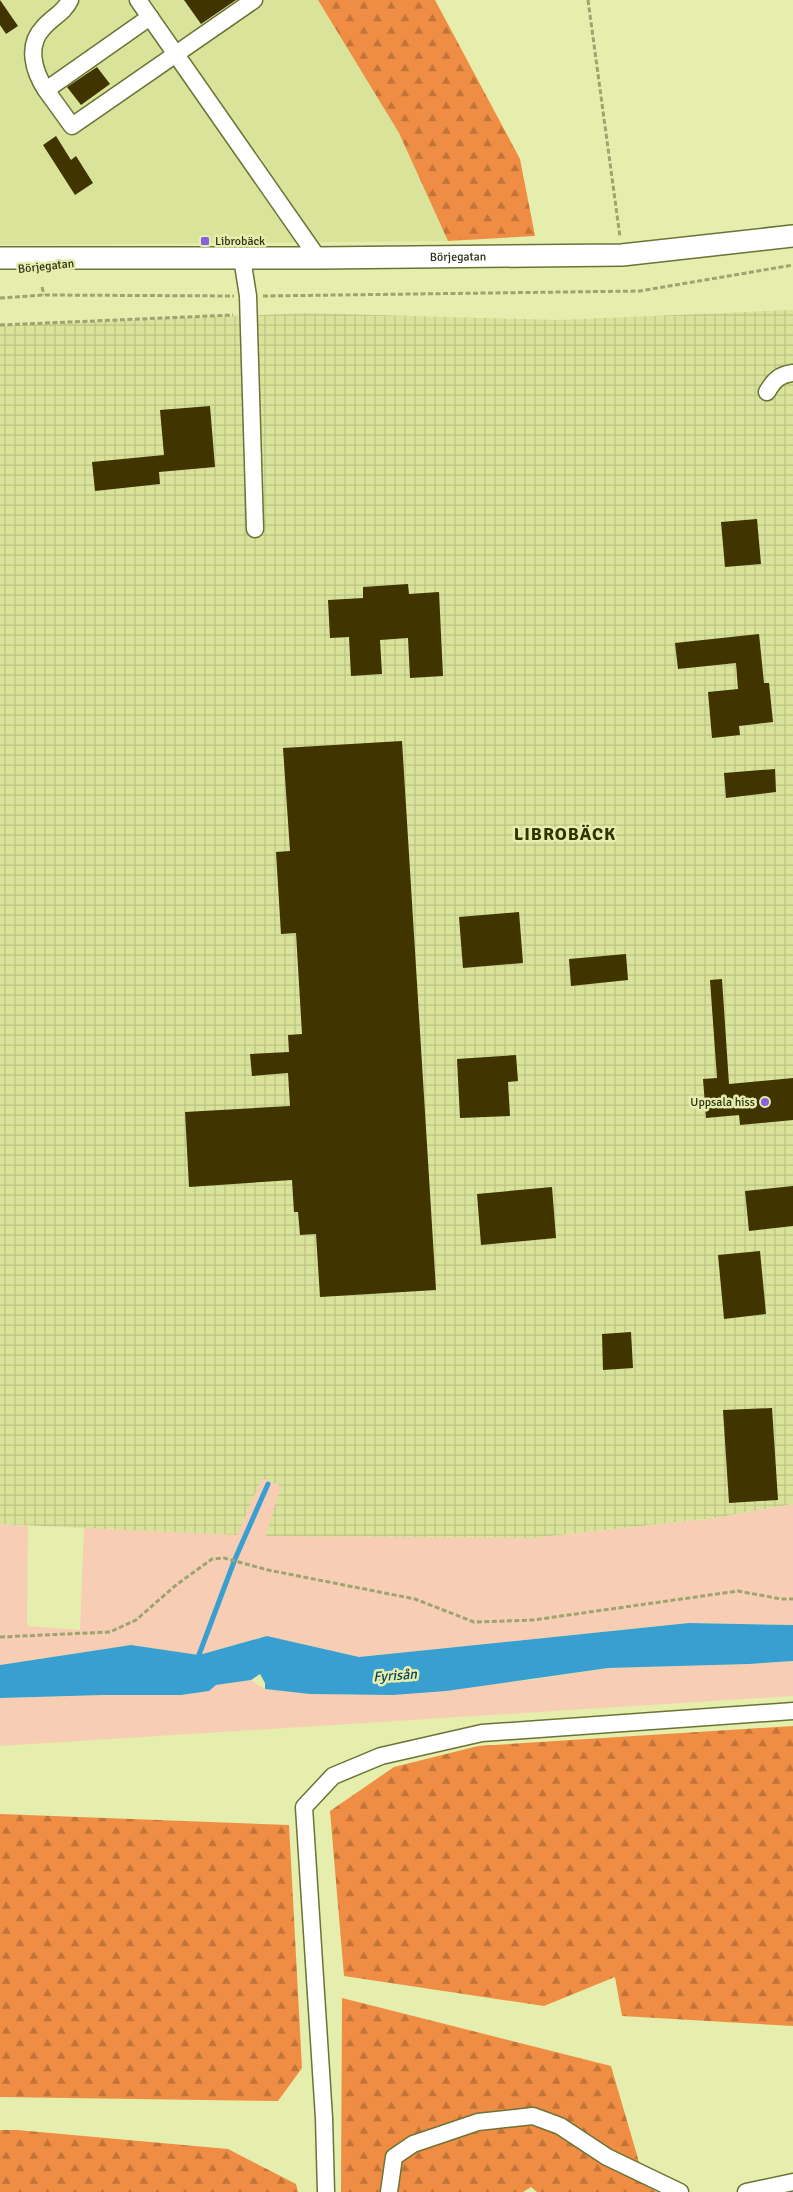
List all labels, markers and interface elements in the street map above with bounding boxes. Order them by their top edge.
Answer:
place label: Librobäck [215,234,265,249]
marker: Librobäck [199,235,211,247]
street label: Börjegatan [430,249,486,265]
street label: Börjegatan [17,256,75,277]
district label: LIBROBÄCK [514,823,616,845]
place label: Uppsala hiss [690,1095,755,1110]
marker: Uppsala hiss [759,1096,771,1108]
water label: Fyrisån [373,1665,418,1686]

